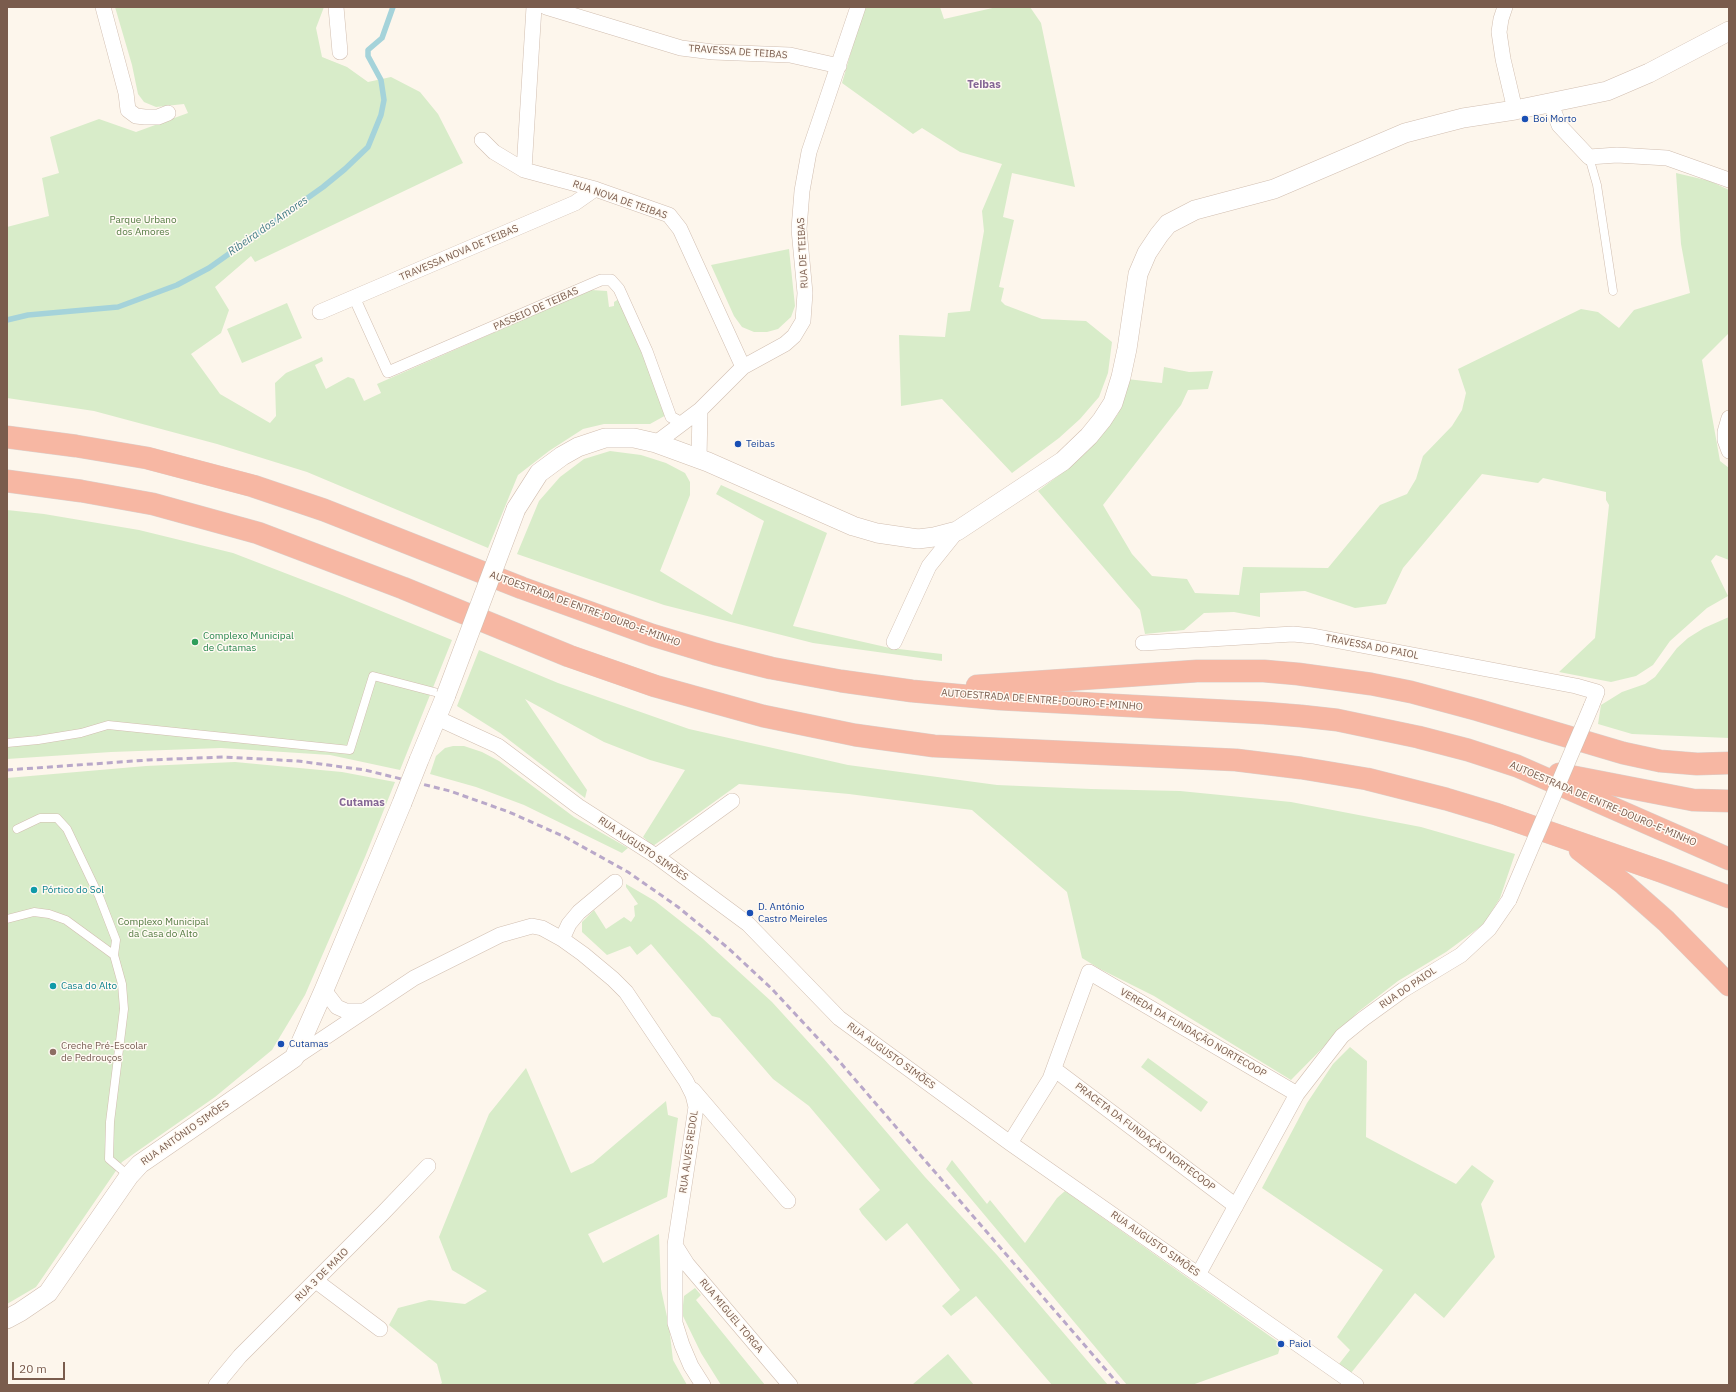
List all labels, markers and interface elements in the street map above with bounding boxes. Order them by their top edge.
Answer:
street label: TRAVESSA DE TEIBAS [688,43,788,61]
district label: Teibas [967,78,1001,92]
place label: Boi Morto [1533,113,1576,125]
marker: Boi Morto [1520,114,1530,124]
street label: RUA NOVA DE TEIBAS [571,178,669,222]
water label: Ribeira dos Amores [225,193,311,259]
park label: Parque Urbano dos Amores [109,214,177,238]
street label: RUA DE TEIBAS [795,217,811,289]
street label: TRAVESSA NOVA DE TEIBAS [398,222,520,284]
street label: PASSEIO DE TEIBAS [492,285,580,333]
place label: Teibas [746,438,775,450]
marker: Teibas [733,439,743,449]
street label: AUTOESTRADA DE ENTRE-DOURO-E-MINHO [488,569,682,649]
place label: Complexo Municipal de Cutamas [203,630,294,654]
street label: TRAVESSA DO PAIOL [1324,632,1420,662]
marker: Complexo Municipal de Cutamas [190,637,200,647]
street label: AUTOESTRADA DE ENTRE-DOURO-E-MINHO [941,687,1143,713]
street label: AUTOESTRADA DE ENTRE-DOURO-E-MINHO [1508,759,1698,849]
district label: Cutamas [339,796,385,810]
street label: RUA AUGUSTO SIMÕES [596,814,690,884]
place label: Pórtico do Sol [42,884,104,896]
marker: Pórtico do Sol [29,885,39,895]
place label: D. António Castro Meireles [758,901,828,924]
marker: D. António Castro Meireles [745,908,755,918]
park label: Complexo Municipal da Casa do Alto [118,916,208,940]
street label: RUA DO PAIOL [1377,965,1439,1011]
place label: Casa do Alto [61,980,117,992]
marker: Casa do Alto [48,981,58,991]
street label: VEREDA DA FUNDAÇÃO NORTECOOP [1118,986,1268,1080]
street label: RUA AUGUSTO SIMÕES [845,1020,937,1092]
place label: Cutamas [289,1038,329,1050]
marker: Cutamas [276,1039,286,1049]
place label: Creche Pré-Escolar de Pedrouços [61,1040,147,1064]
marker: Creche Pré-Escolar de Pedrouços [48,1047,58,1057]
street label: PRACETA DA FUNDAÇÃO NORTECOOP [1073,1080,1217,1194]
street label: RUA ANTÓNIO SIMÕES [139,1098,231,1168]
street label: RUA ALVES REDOL [677,1110,701,1194]
street label: RUA AUGUSTO SIMÕES [1108,1209,1202,1279]
street label: RUA 3 DE MAIO [293,1246,351,1304]
street label: RUA MIGUEL TORGA [697,1277,765,1355]
place label: Paiol [1289,1338,1311,1350]
marker: Paiol [1276,1339,1286,1349]
scale bar [14,1354,67,1380]
text: 20 m [19,1361,47,1376]

